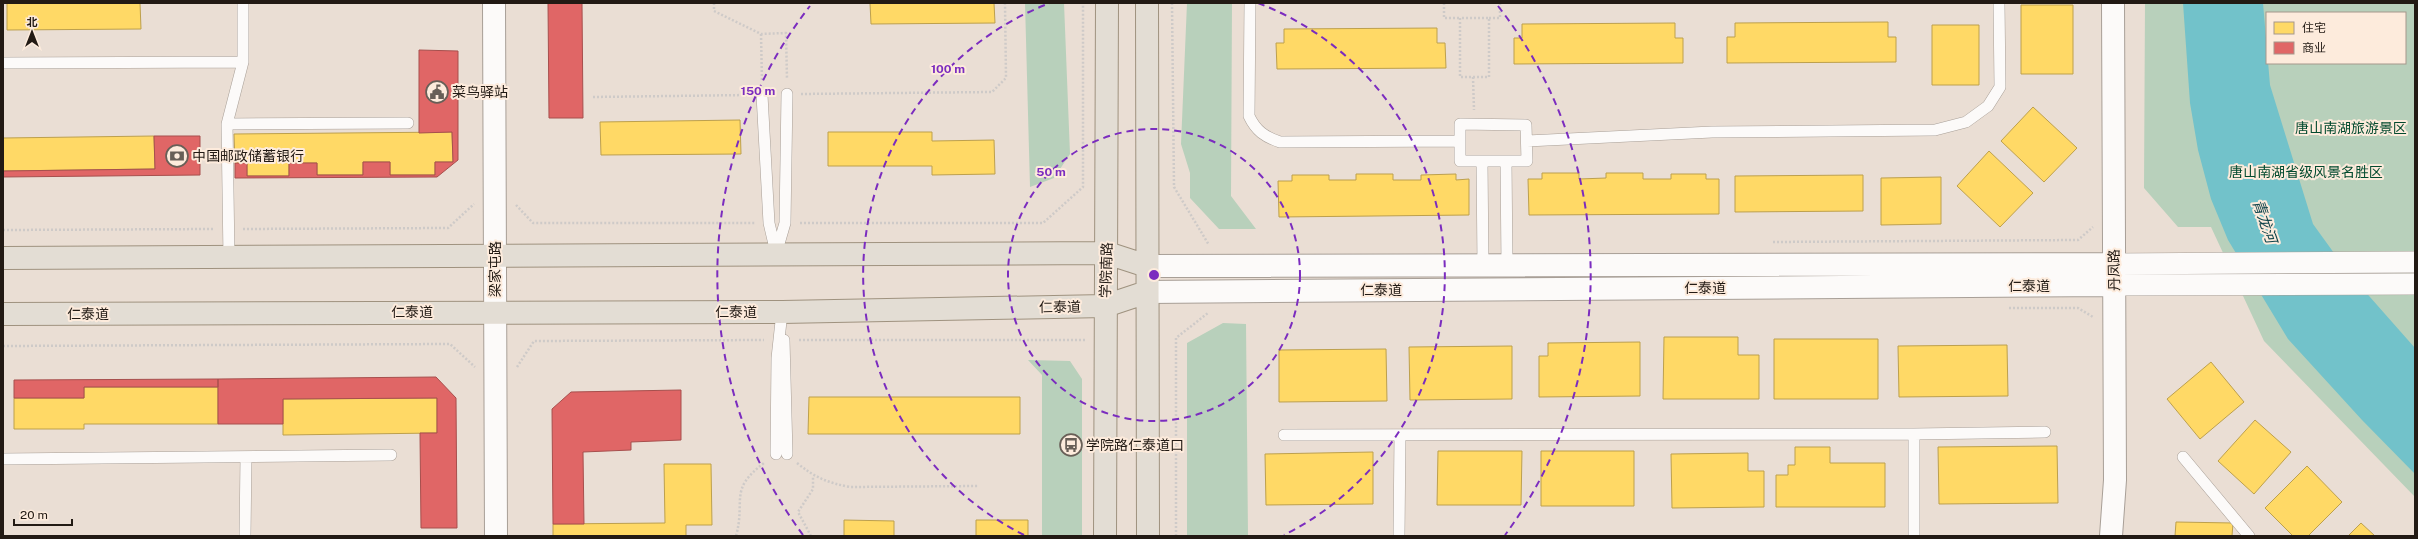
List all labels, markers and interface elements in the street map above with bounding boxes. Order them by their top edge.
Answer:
north arrow [12,12,52,52]
legend [2266,12,2406,64]
text: 北 [27,16,38,28]
text: 住宅 [2302,21,2326,35]
text: 商业 [2302,41,2326,55]
text: 100 m [931,62,965,76]
public building icon: 菜鸟驿站 [424,79,450,105]
place label: 菜鸟驿站 [452,84,508,100]
text: 150 m [741,84,775,98]
park label: 唐山南湖旅游景区 [2295,120,2407,136]
bank icon: 中国邮政储蓄银行 [164,143,190,169]
place label: 中国邮政储蓄银行 [192,148,304,164]
park label: 唐山南湖省级风景名胜区 [2229,164,2383,180]
text: 50 m [1036,165,1066,179]
water label: 青龙河 [2250,197,2281,248]
street label: 梁家屯路 [487,241,503,297]
street label: 学院南路 [1097,242,1115,298]
street label: 丹凤路 [2106,249,2122,291]
centre of rings [1147,268,1161,282]
street label: 仁泰道 [2008,278,2050,294]
street label: 仁泰道 [1684,280,1726,296]
street label: 仁泰道 [1360,282,1402,298]
street label: 仁泰道 [1039,299,1081,315]
street label: 仁泰道 [391,304,433,320]
street label: 仁泰道 [715,304,757,320]
street label: 仁泰道 [67,306,109,322]
bus stop icon: 学院路仁泰道口 [1058,432,1084,458]
place label: 学院路仁泰道口 [1086,437,1184,453]
scale bar [14,501,72,527]
text: 20 m [20,508,48,522]

